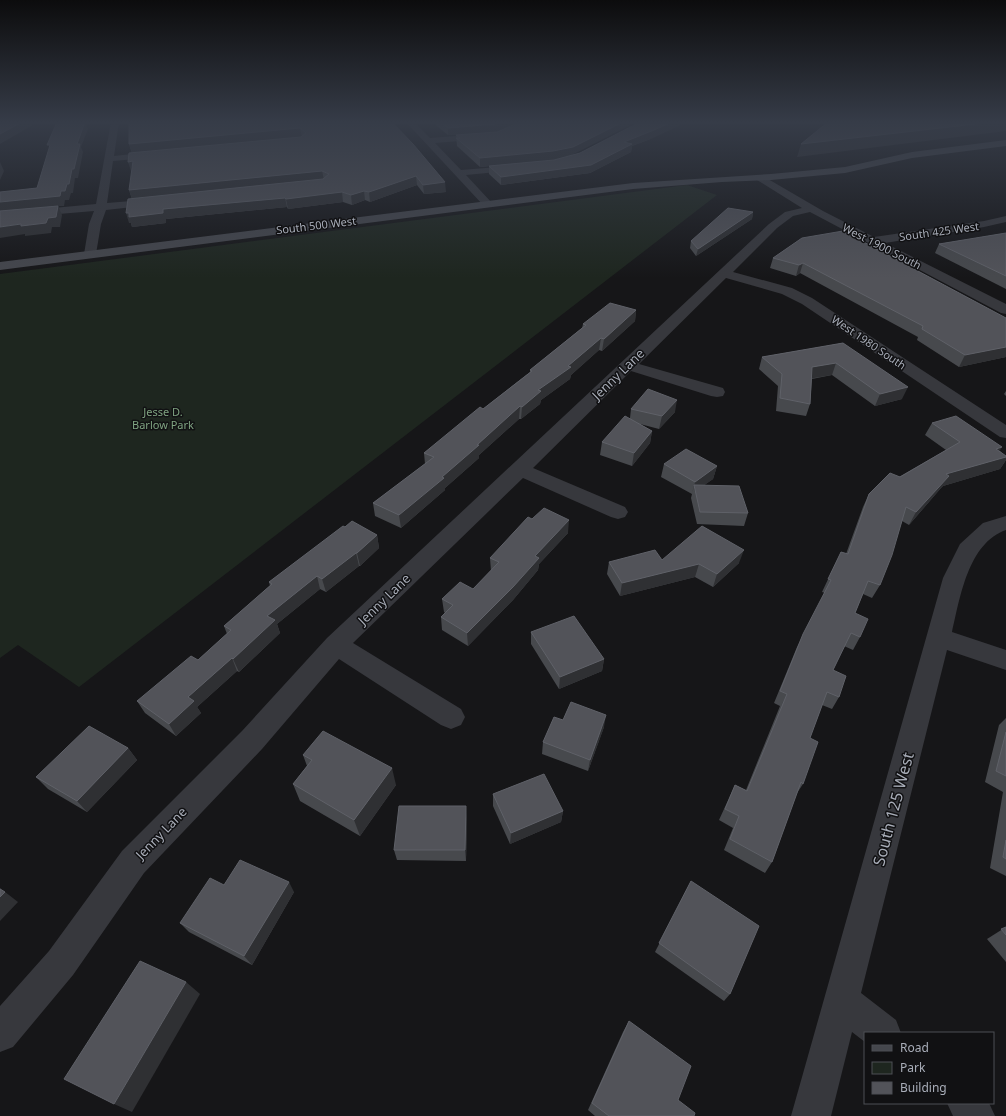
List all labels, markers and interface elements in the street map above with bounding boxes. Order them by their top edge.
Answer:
street label: South 500 West [275,213,357,237]
street label: South 425 West [898,218,980,244]
street label: West 1900 South [840,220,924,272]
street label: West 1980 South [829,312,909,372]
street label: Jenny Lane [586,344,648,405]
park label: Jesse D. Barlow Park [132,404,194,432]
street label: Jenny Lane [352,569,414,630]
street label: South 125 West [867,750,919,868]
street label: Jenny Lane [130,803,191,865]
legend [864,1032,994,1104]
text: Road [900,1039,929,1056]
text: Park [900,1059,926,1076]
text: Building [900,1079,947,1096]

